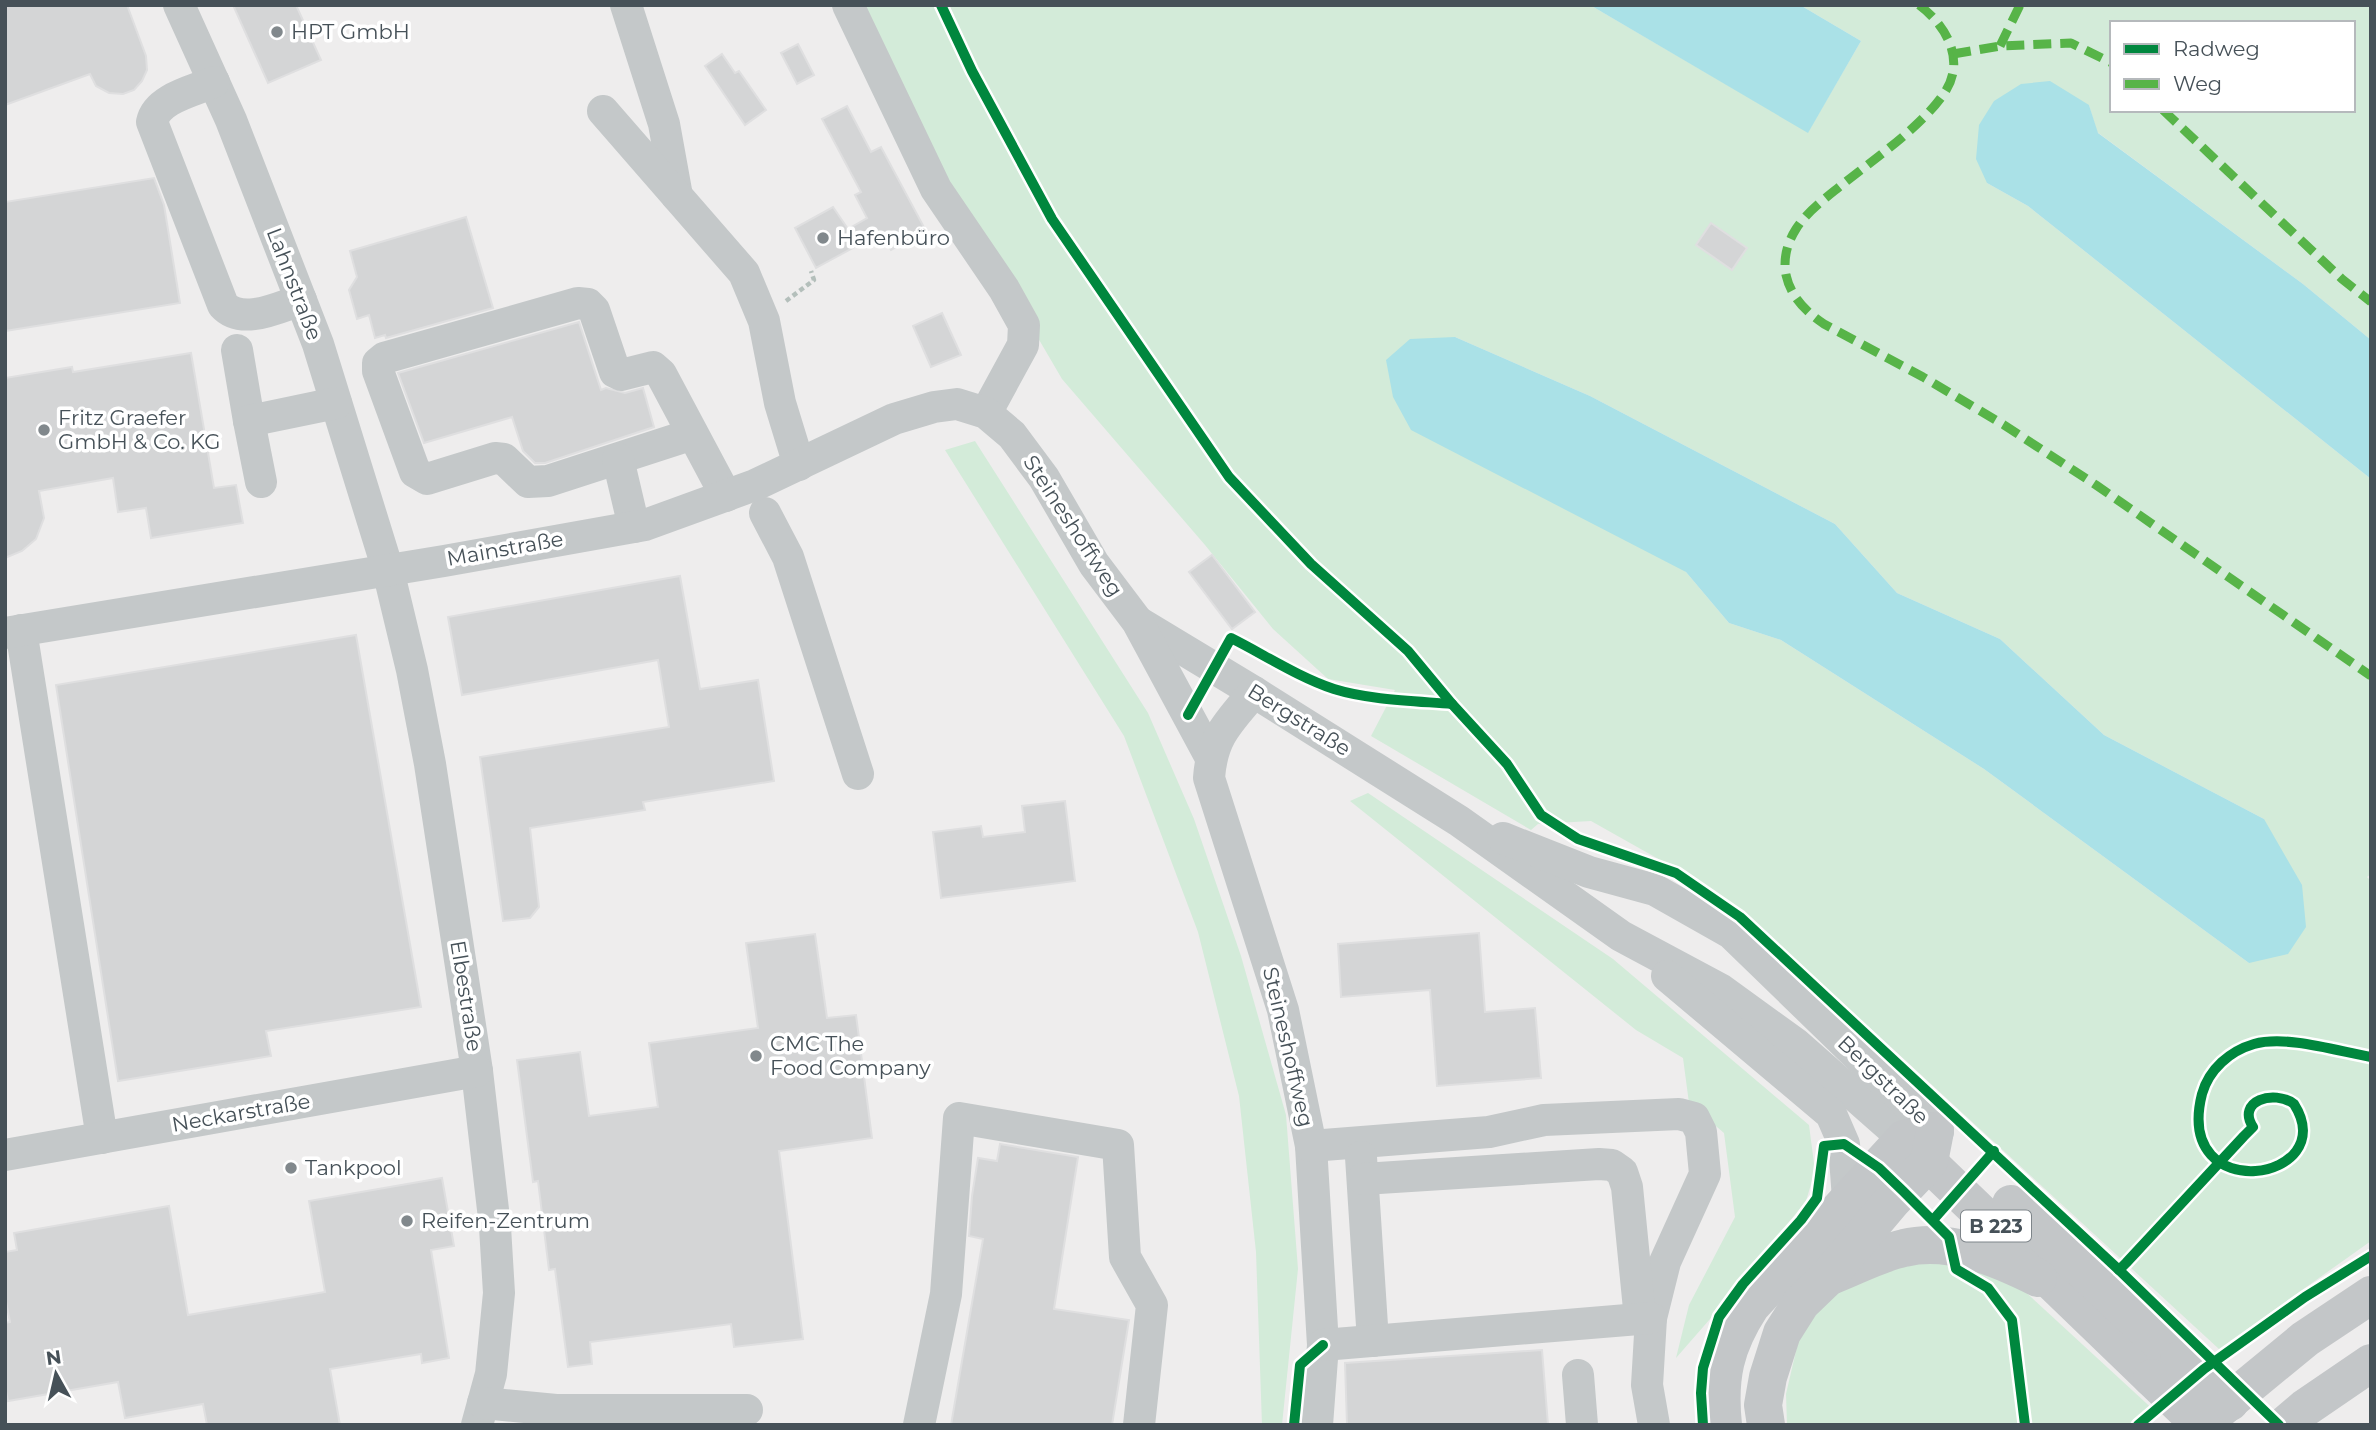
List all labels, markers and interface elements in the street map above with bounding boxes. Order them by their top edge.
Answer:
place label: HPT GmbH [291,19,410,44]
legend [2110,21,2355,112]
marker: HPT GmbH [269,24,285,40]
text: Radweg [2173,36,2260,61]
text: Weg [2173,71,2222,96]
street label: Lahnstraße [262,224,327,344]
place label: Hafenbüro [837,225,950,250]
marker: Hafenbüro [815,230,831,246]
place label: Fritz Graefer GmbH & Co. KG [58,405,220,454]
marker: Fritz Graefer GmbH & Co. KG [36,422,52,438]
street label: Steineshoffweg [1018,450,1128,601]
street label: Mainstraße [445,526,565,571]
street label: Bergstraße [1243,678,1355,761]
street label: Elbestraße [445,939,488,1053]
street label: Steineshoffweg [1258,964,1319,1129]
street label: Bergstraße [1833,1030,1934,1129]
place label: CMC The Food Company [770,1031,931,1080]
marker: CMC The Food Company [748,1048,764,1064]
street label: Neckarstraße [170,1088,312,1137]
place label: Tankpool [305,1155,402,1180]
marker: Tankpool [283,1160,299,1176]
place label: Reifen-Zentrum [421,1208,590,1233]
road number: B 223 [1961,1210,2031,1242]
marker: Reifen-Zentrum [399,1213,415,1229]
north arrow [21,1339,91,1409]
text: N [44,1345,63,1370]

